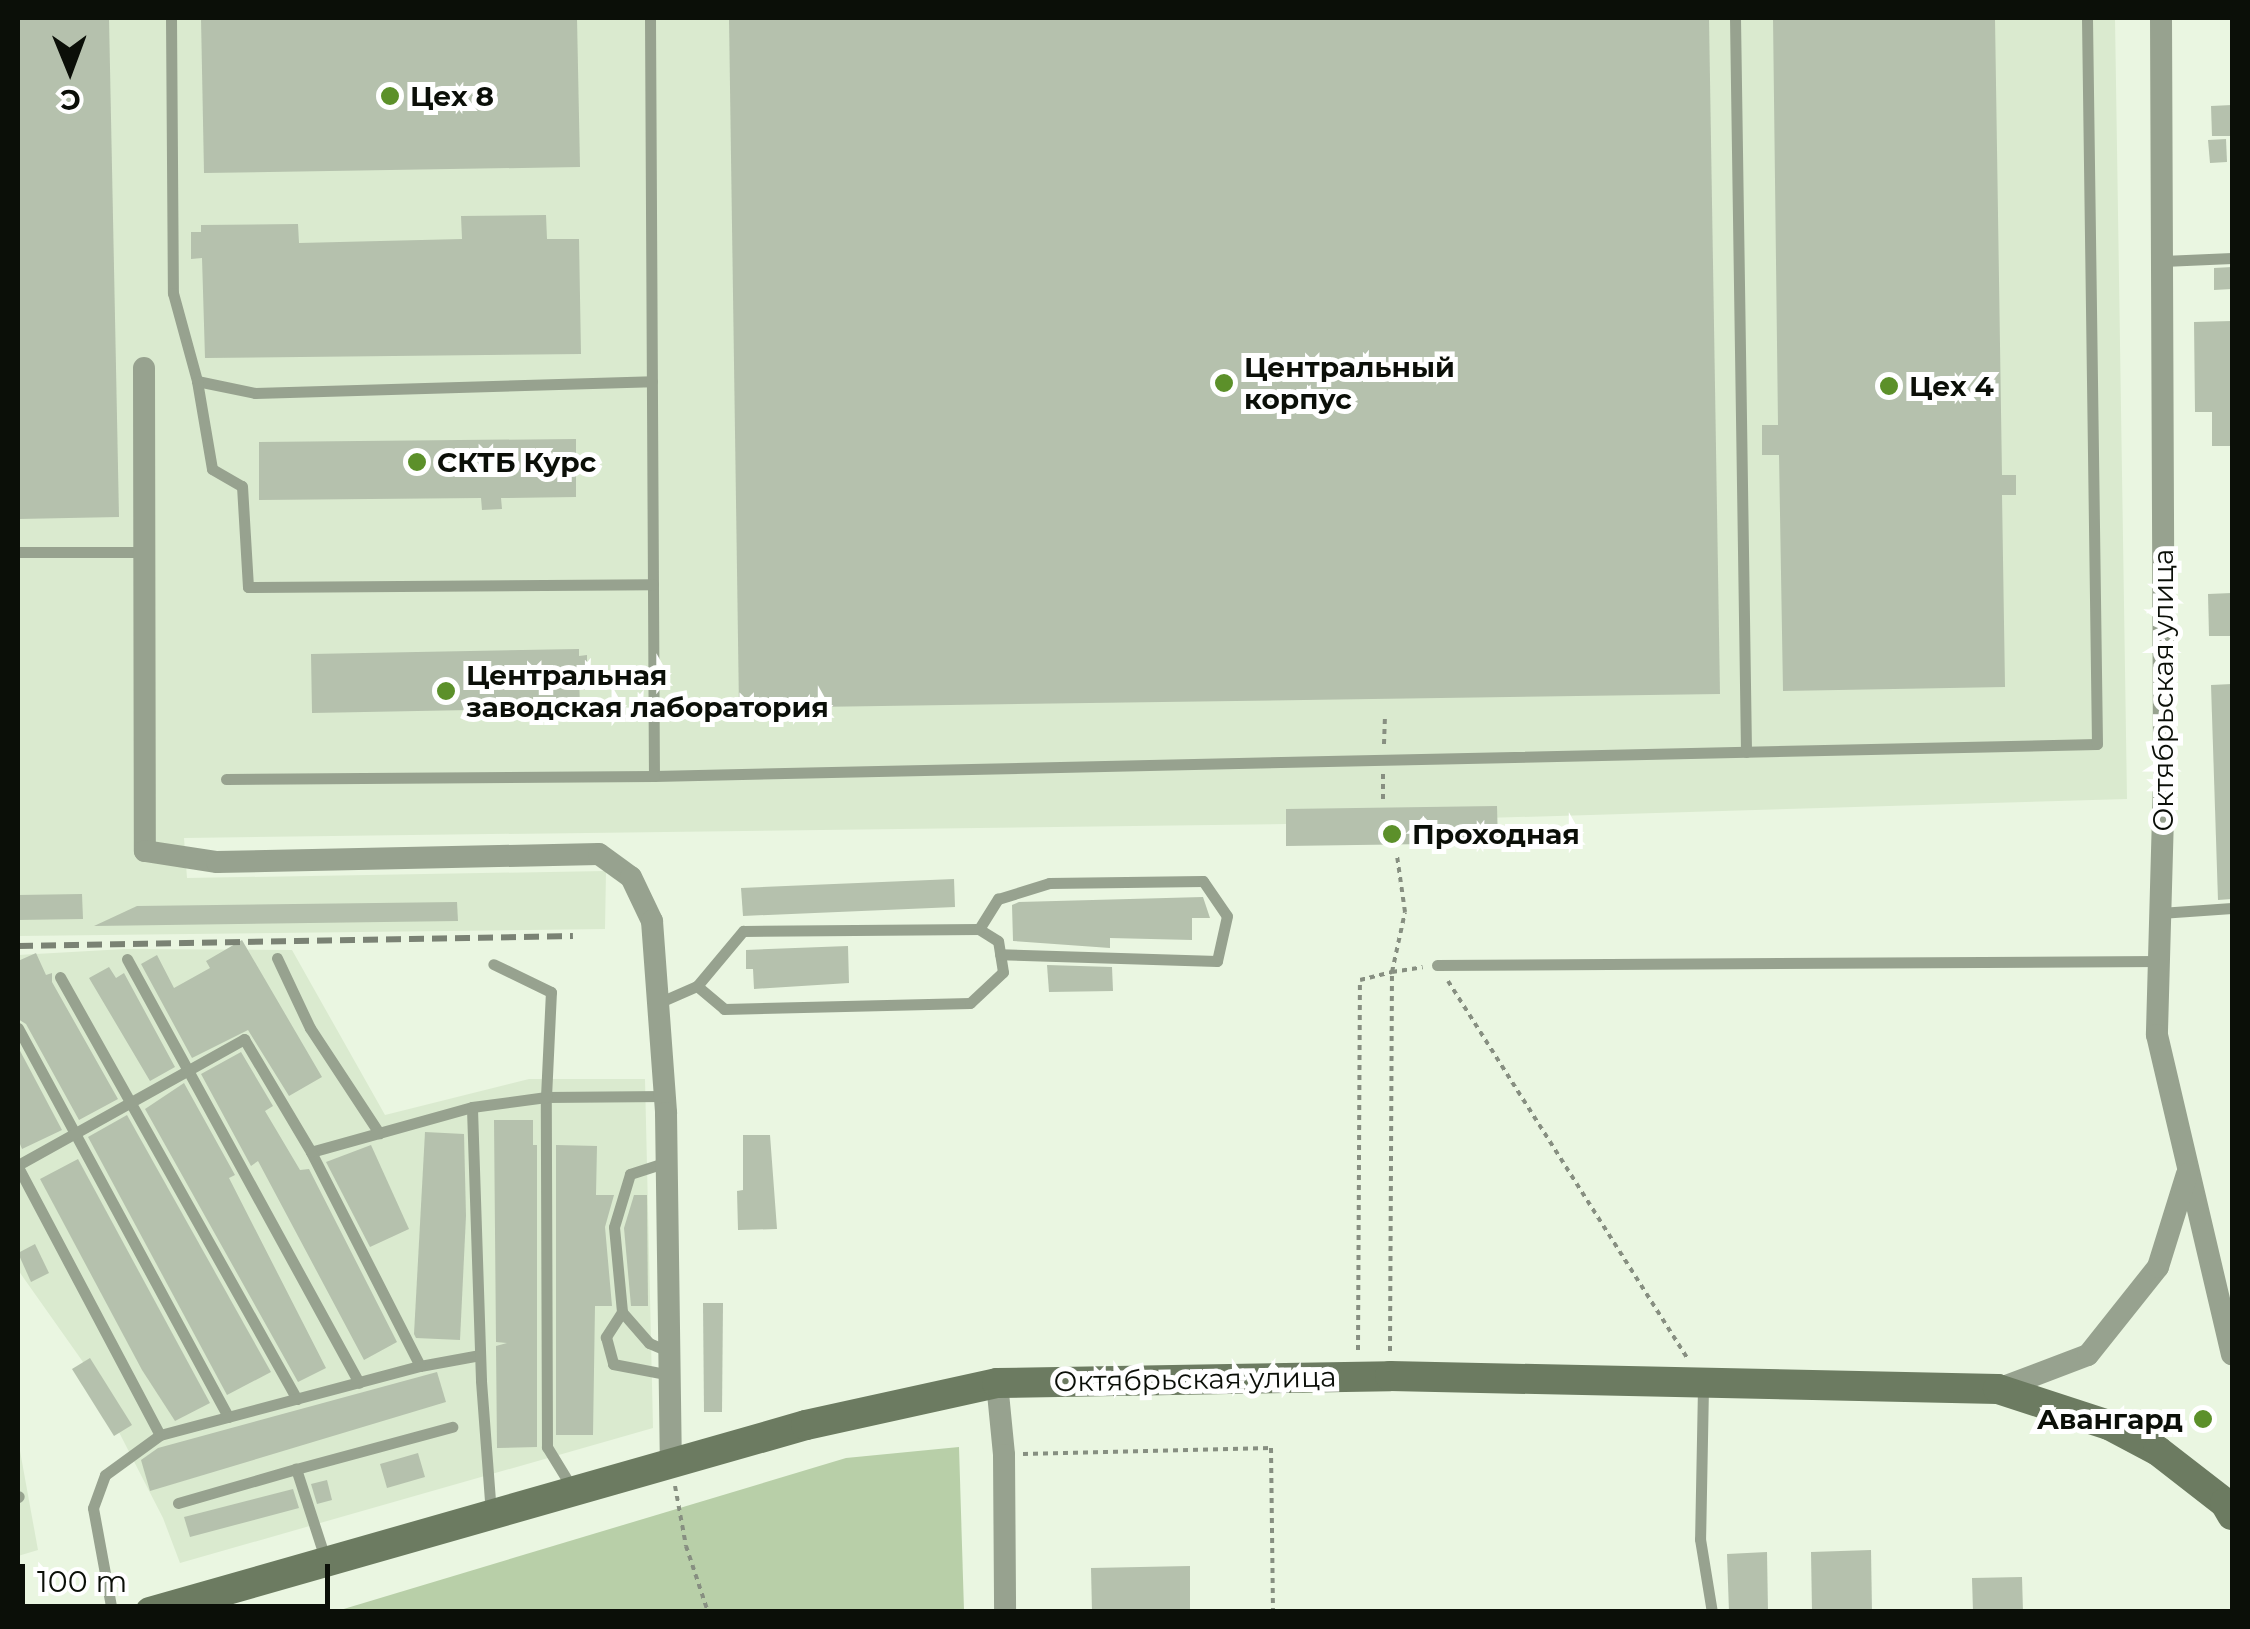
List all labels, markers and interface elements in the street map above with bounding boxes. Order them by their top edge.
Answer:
north arrow [20,20,120,120]
place label: Цех 8 [410,79,494,113]
text: С [60,83,81,117]
marker: Цех 8 [379,85,401,107]
place label: Центральный корпус [1244,350,1455,416]
place label: Цех 4 [1909,369,1994,403]
marker: Центральный корпус [1213,372,1235,394]
marker: Цех 4 [1878,375,1900,397]
place label: СКТБ Курс [437,445,596,479]
marker: СКТБ Курс [406,451,428,473]
street label: Октябрьская улица [2146,549,2180,831]
place label: Центральная заводская лаборатория [466,658,829,724]
marker: Центральная заводская лаборатория [435,680,457,702]
place label: Проходная [1412,817,1580,851]
marker: Проходная [1381,823,1403,845]
street label: Октябрьская улица [1053,1360,1337,1398]
place label: Авангард [2037,1402,2183,1436]
marker: Авангард [2192,1408,2214,1430]
scale bar [25,1544,335,1606]
text: 100 m [37,1563,127,1600]

